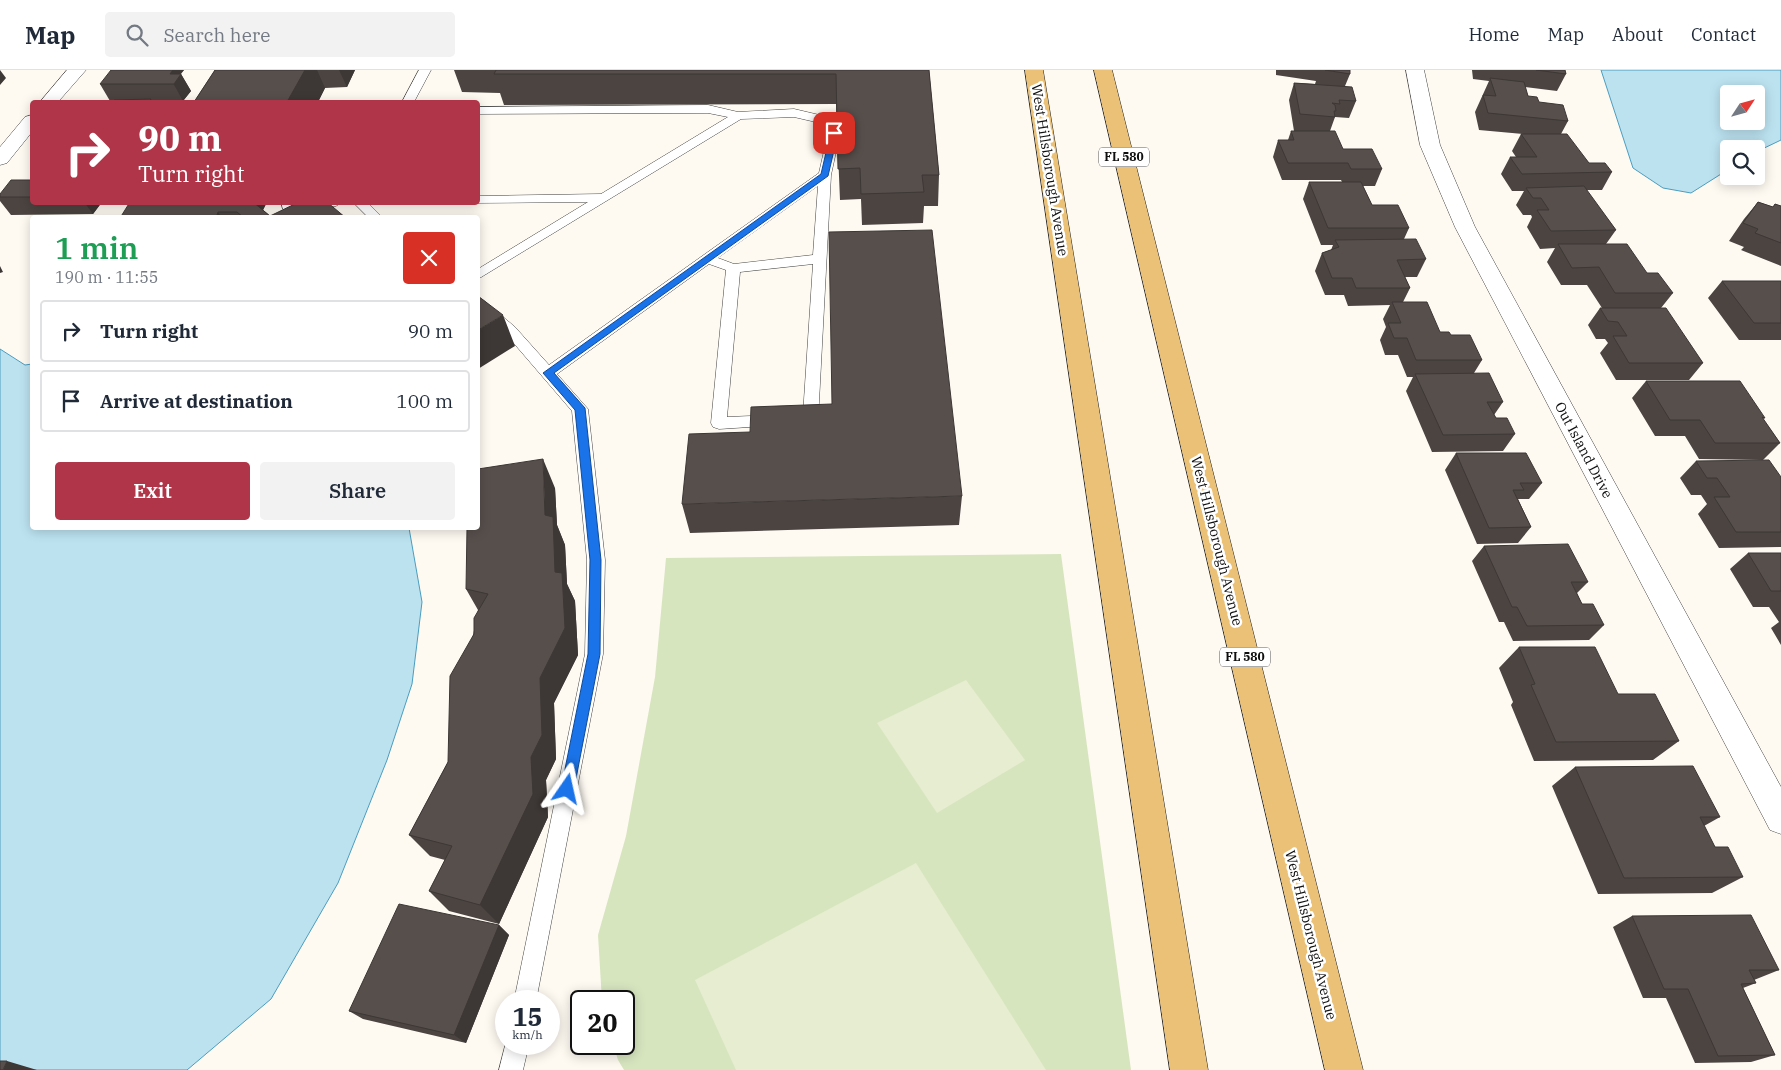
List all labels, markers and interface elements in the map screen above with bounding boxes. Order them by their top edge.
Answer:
search box [105,12,455,57]
text: Map [25,19,75,51]
icon: search [123,21,151,49]
text: Search here [163,23,270,47]
text: Home [1468,23,1520,46]
text: Map [1548,23,1584,46]
text: About [1612,23,1663,46]
text: Contact [1691,23,1756,46]
street label: West Hillsborough Avenue [1028,83,1072,257]
north arrow [1720,85,1765,130]
map controls [1720,85,1765,185]
pin [813,112,855,154]
text: 90 m [138,115,222,161]
icon: arrive [820,119,848,147]
icon: right [55,120,120,185]
button: search [1720,140,1765,185]
road number: FL 580 [1099,147,1149,166]
text: Turn right [138,159,245,188]
text: 1 min [55,228,138,267]
button: close [403,232,455,284]
text: 190 m · 11:55 [55,267,158,287]
icon: right [57,317,85,345]
text: Turn right [100,319,198,343]
text: 90 m [408,319,453,343]
icon: arrive [57,387,85,415]
text: Arrive at destination [100,389,293,413]
text: 100 m [396,389,453,413]
street label: Out Island Drive [1551,399,1617,501]
street label: West Hillsborough Avenue [1187,454,1247,628]
button: Exit [55,462,250,520]
button: Share [260,462,455,520]
road number: FL 580 [1220,648,1270,666]
position arrow [540,762,592,814]
street label: West Hillsborough Avenue [1281,848,1341,1022]
speed limit sign: 20 [570,990,635,1055]
text: 15 [512,1000,543,1033]
text: km/h [512,1027,543,1042]

